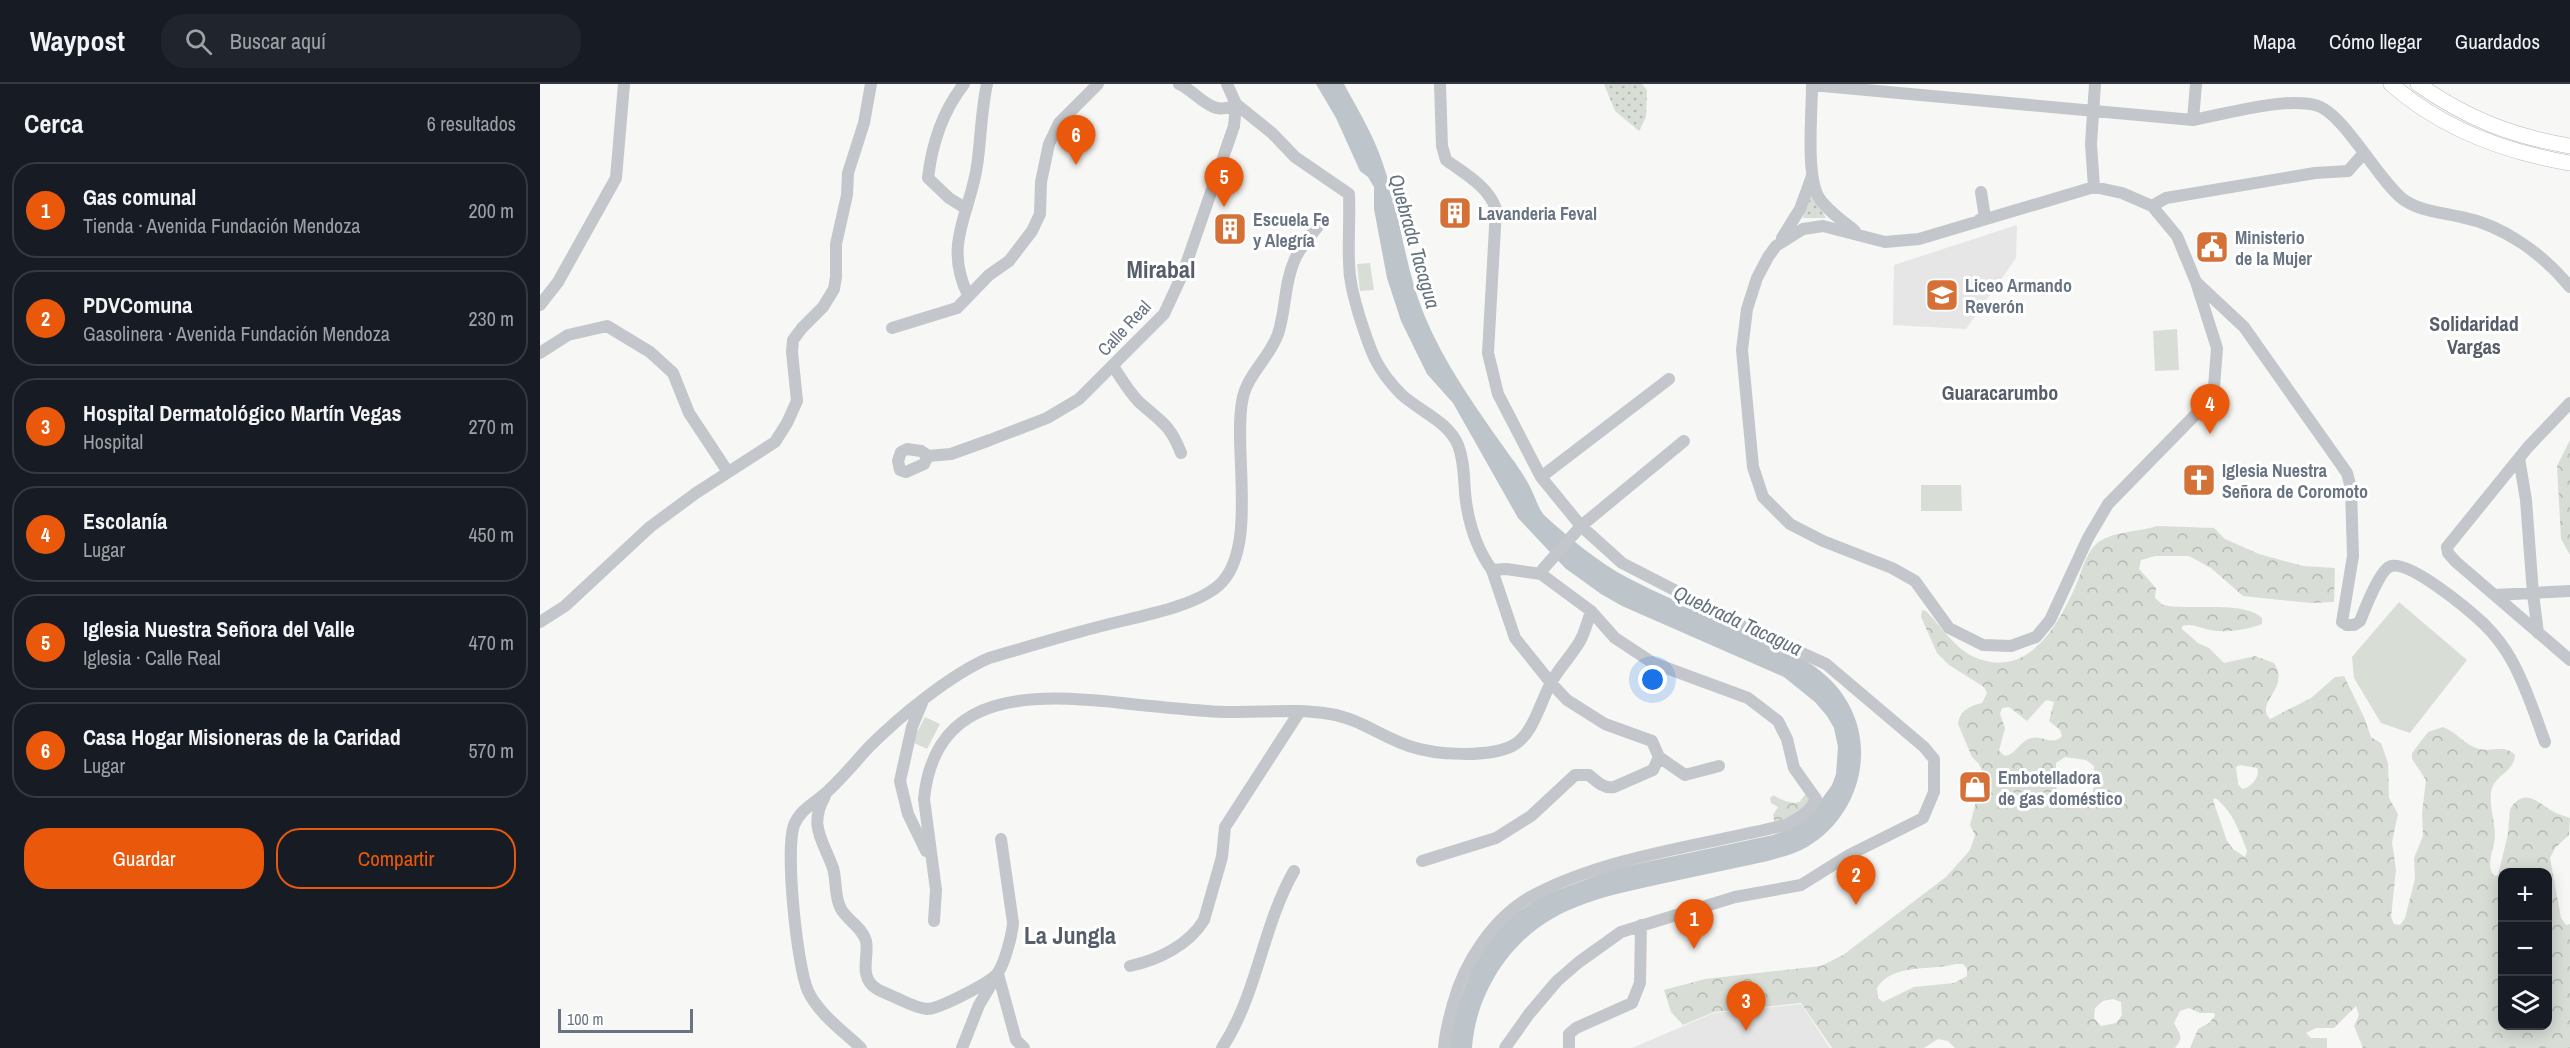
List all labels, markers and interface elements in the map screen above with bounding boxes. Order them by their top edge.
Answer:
search box [161,14,581,68]
text: Waypost [30,22,125,60]
icon: search [182,25,215,58]
text: Buscar aquí [230,26,326,56]
text: Mapa [2253,27,2296,56]
text: Cómo llegar [2329,27,2422,56]
text: Guardados [2455,27,2540,56]
text: Cerca [24,106,83,141]
text: 6 resultados [427,110,516,137]
pin: 6 [1056,116,1096,165]
pin: 5 [1204,158,1244,207]
water label: Quebrada Tacagua [1383,171,1447,311]
text: Gas comunal [83,182,196,212]
building icon: Lavanderia Feval [1437,195,1473,231]
text: 1 [41,197,50,224]
text: 200 m [468,197,514,224]
place label: Lavanderia Feval [1478,201,1597,226]
place label: Escuela Fe y Alegría [1253,207,1329,253]
building icon: Escuela Fe y Alegría [1212,211,1248,247]
text: Tienda · Avenida Fundación Mendoza [83,212,360,239]
place label: Ministerio de la Mujer [2235,225,2312,271]
public building icon: Ministerio de la Mujer [2194,229,2230,265]
district label: Mirabal [1127,253,1195,285]
place label: Liceo Armando Reverón [1965,273,2072,319]
school or university icon: Liceo Armando Reverón [1924,277,1960,313]
text: PDVComuna [83,290,192,320]
street label: Calle Real [1092,295,1156,361]
text: 2 [41,305,50,332]
text: 230 m [468,305,514,332]
district label: Solidaridad Vargas [2429,310,2519,360]
text: Gasolinera · Avenida Fundación Mendoza [83,320,390,347]
district label: Guaracarumbo [1942,379,2058,406]
pin: 4 [2190,384,2230,434]
text: Hospital Dermatológico Martín Vegas [83,398,401,428]
text: 3 [41,413,50,440]
text: 270 m [468,413,514,440]
text: Hospital [83,428,143,455]
place label: Iglesia Nuestra Señora de Coromoto [2222,458,2368,504]
church icon: Iglesia Nuestra Señora de Coromoto [2181,462,2217,498]
text: Escolanía [83,506,167,536]
text: 4 [41,521,50,548]
text: 450 m [468,521,514,548]
text: Lugar [83,536,125,563]
water label: Quebrada Tacagua [1669,578,1807,662]
text: Iglesia Nuestra Señora del Valle [83,614,355,644]
text: 5 [41,629,50,656]
text: 470 m [468,629,514,656]
text: Iglesia · Calle Real [83,644,221,671]
your location [1638,665,1667,694]
text: Casa Hogar Misioneras de la Caridad [83,722,401,752]
text: 6 [41,737,50,764]
text: 570 m [468,737,514,764]
text: Lugar [83,752,125,779]
place label: Embotelladora de gas doméstico [1998,765,2123,811]
shop icon: Embotelladora de gas doméstico [1957,769,1993,805]
button: Guardar [24,828,264,889]
button: Compartir [276,828,516,889]
pin: 2 [1836,856,1876,905]
map controls [2498,868,2552,1030]
button: + [2498,868,2552,922]
pin: 1 [1674,900,1714,949]
district label: La Jungla [1024,919,1116,951]
button: − [2498,922,2552,976]
button: layers [2498,976,2552,1030]
pin: 3 [1726,982,1766,1031]
scale bar [558,1006,693,1034]
text: 100 m [567,1008,603,1030]

